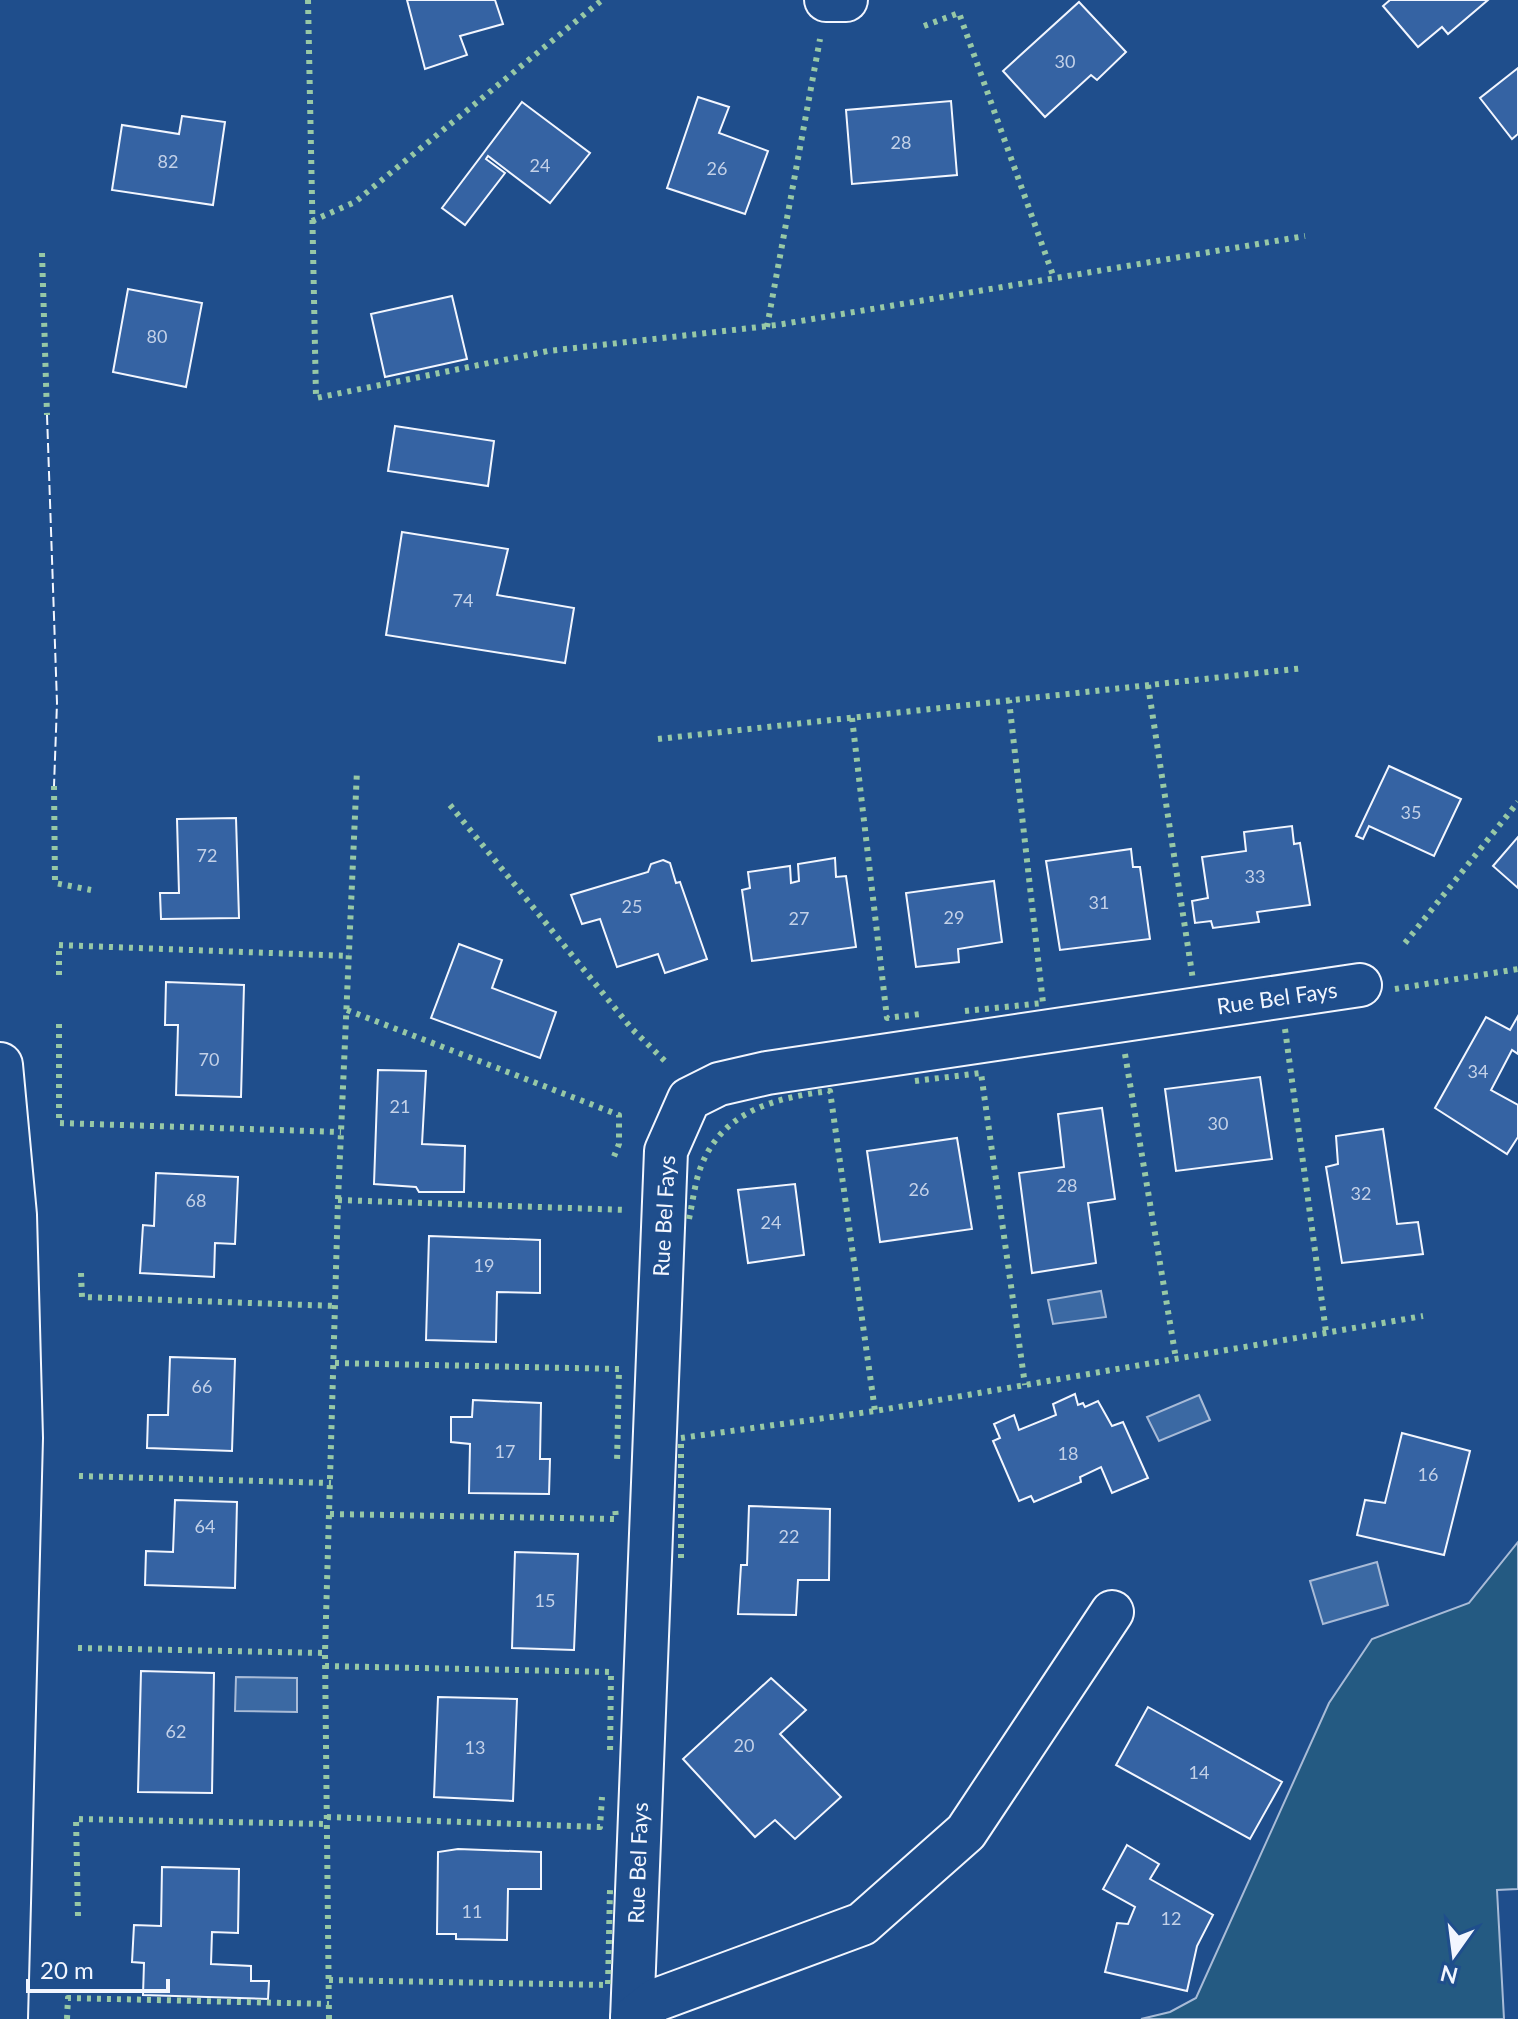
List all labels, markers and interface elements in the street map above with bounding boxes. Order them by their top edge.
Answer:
house number: 30 [1055,50,1075,72]
house number: 28 [891,131,911,153]
house number: 82 [158,150,178,172]
house number: 24 [530,154,550,176]
house number: 26 [707,157,727,179]
house number: 80 [147,325,167,347]
house number: 74 [453,589,473,611]
house number: 35 [1401,801,1421,823]
house number: 72 [197,844,217,866]
house number: 33 [1245,865,1265,887]
house number: 31 [1089,891,1109,913]
house number: 25 [622,895,642,917]
house number: 29 [944,906,964,928]
house number: 27 [789,907,809,929]
street label: Rue Bel Fays [1215,976,1339,1019]
house number: 70 [199,1048,219,1070]
house number: 34 [1468,1060,1488,1082]
house number: 21 [390,1095,410,1117]
house number: 30 [1208,1112,1228,1134]
street label: Rue Bel Fays [647,1155,680,1277]
house number: 28 [1057,1174,1077,1196]
house number: 26 [909,1178,929,1200]
house number: 32 [1351,1182,1371,1204]
house number: 68 [186,1189,206,1211]
house number: 24 [761,1211,781,1233]
house number: 19 [474,1254,494,1276]
house number: 66 [192,1375,212,1397]
house number: 17 [495,1440,515,1462]
house number: 18 [1058,1442,1078,1464]
house number: 16 [1418,1463,1438,1485]
house number: 64 [195,1515,215,1537]
house number: 22 [779,1525,799,1547]
house number: 15 [535,1589,555,1611]
house number: 62 [166,1720,186,1742]
house number: 20 [734,1734,754,1756]
house number: 13 [465,1736,485,1758]
house number: 14 [1189,1761,1209,1783]
street label: Rue Bel Fays [622,1802,653,1924]
house number: 11 [462,1900,482,1922]
house number: 12 [1161,1907,1181,1929]
north arrow [1414,1915,1494,1995]
scale bar [28,1943,168,1993]
text: 20 m [40,1955,94,1984]
text: N [1438,1960,1461,1990]

